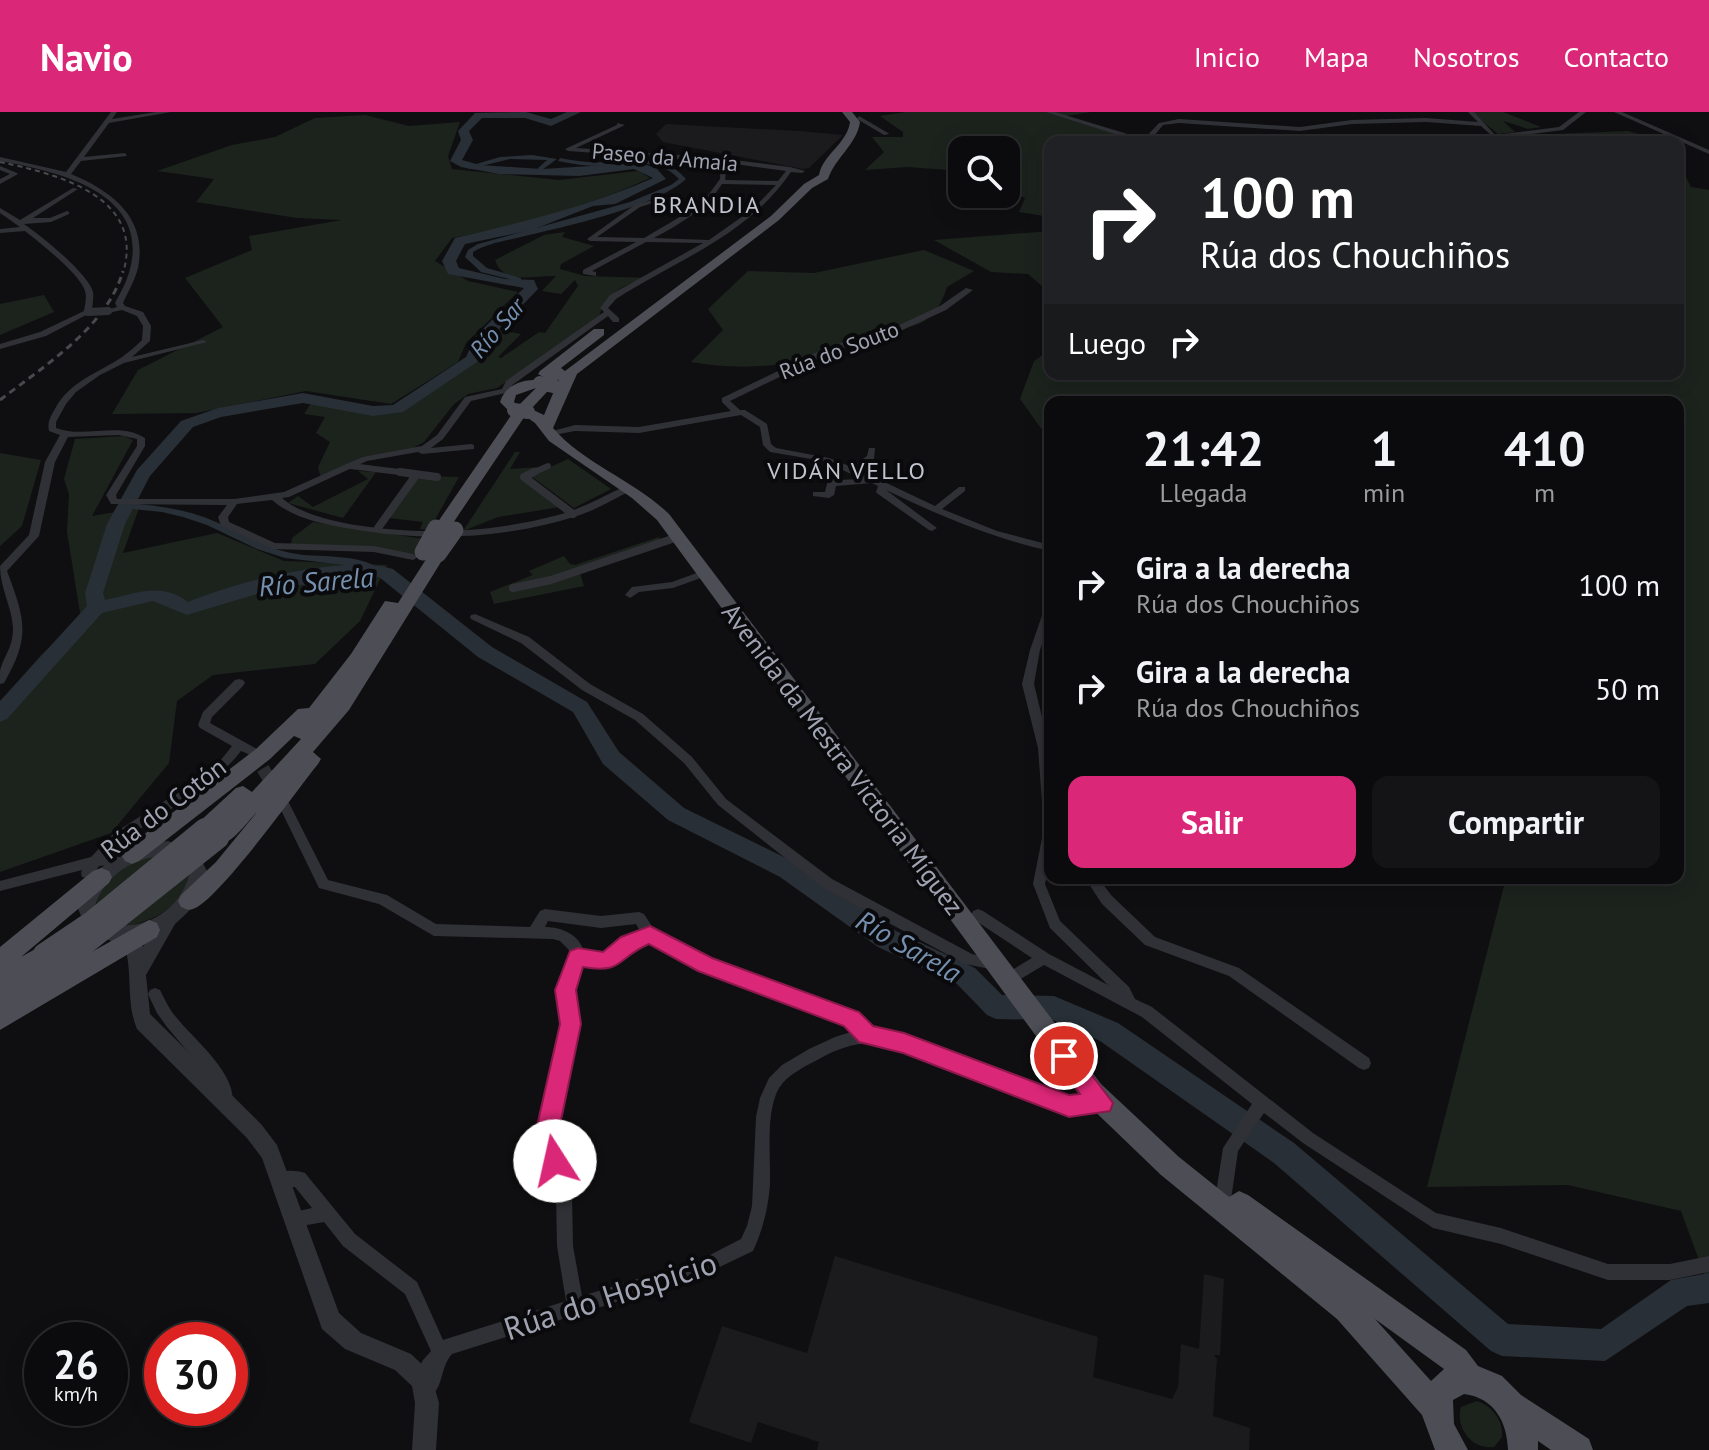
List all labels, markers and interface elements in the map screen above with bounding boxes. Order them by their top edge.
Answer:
text: Navio [40,32,133,81]
text: Inicio [1194,38,1260,75]
text: Mapa [1304,38,1369,75]
text: Nosotros [1413,38,1519,75]
text: Contacto [1563,38,1669,75]
map controls [948,136,1020,208]
button: search [948,136,1020,208]
street label: Paseo da Amaía [591,137,739,177]
text: 100 m [1200,161,1355,233]
icon: right [1068,168,1172,272]
district label: BRANDIA [653,189,761,220]
text: Rúa dos Chouchiños [1200,231,1510,278]
water label: Río Sar [463,290,533,364]
street label: Rúa do Souto [775,314,903,386]
icon: right [1162,320,1206,364]
text: Luego [1068,323,1146,362]
text: 21:42 [1143,417,1264,479]
text: 1 [1370,417,1398,479]
text: 410 [1504,417,1585,479]
district label: VIDÁN VELLO [766,455,927,486]
text: Llegada [1160,476,1247,509]
text: min [1363,476,1405,509]
text: m [1534,476,1555,509]
text: Gira a la derecha [1136,548,1350,587]
water label: Río Sarela [257,558,375,604]
icon: right [1068,562,1112,606]
text: 100 m [1579,565,1660,604]
text: Rúa dos Chouchiños [1136,587,1360,620]
street label: Avenida da Mestra Victoria Míguez [715,597,971,921]
text: Gira a la derecha [1136,652,1350,691]
icon: right [1068,666,1112,710]
text: 50 m [1595,669,1660,708]
text: Rúa dos Chouchiños [1136,691,1360,724]
street label: Rúa do Cotón [94,750,232,866]
button: Salir [1068,776,1356,868]
button: Compartir [1372,776,1660,868]
water label: Río Sarela [850,901,968,991]
pin [1030,1022,1098,1090]
icon: arrive [1042,1034,1086,1078]
position arrow [513,1119,597,1203]
street label: Rúa do Hospicio [498,1241,722,1349]
speed limit sign: 30 [144,1322,248,1426]
text: 26 [53,1338,99,1390]
text: km/h [54,1381,98,1407]

